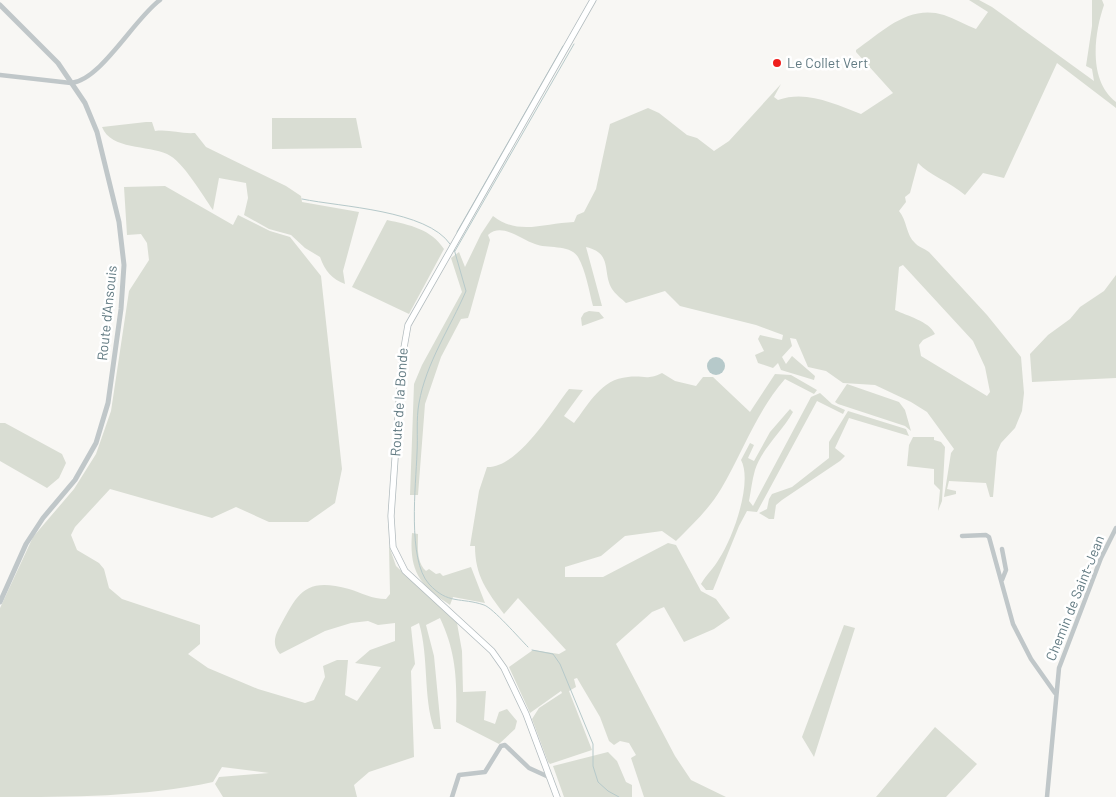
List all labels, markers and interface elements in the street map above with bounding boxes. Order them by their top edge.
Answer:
place label: Le Collet Vert [787,54,868,71]
marker: Le Collet Vert [771,57,783,69]
street label: Route d'Ansouis [93,264,120,361]
street label: Route de la Bonde [386,347,411,457]
street label: Chemin de Saint-Jean [1042,533,1107,663]

